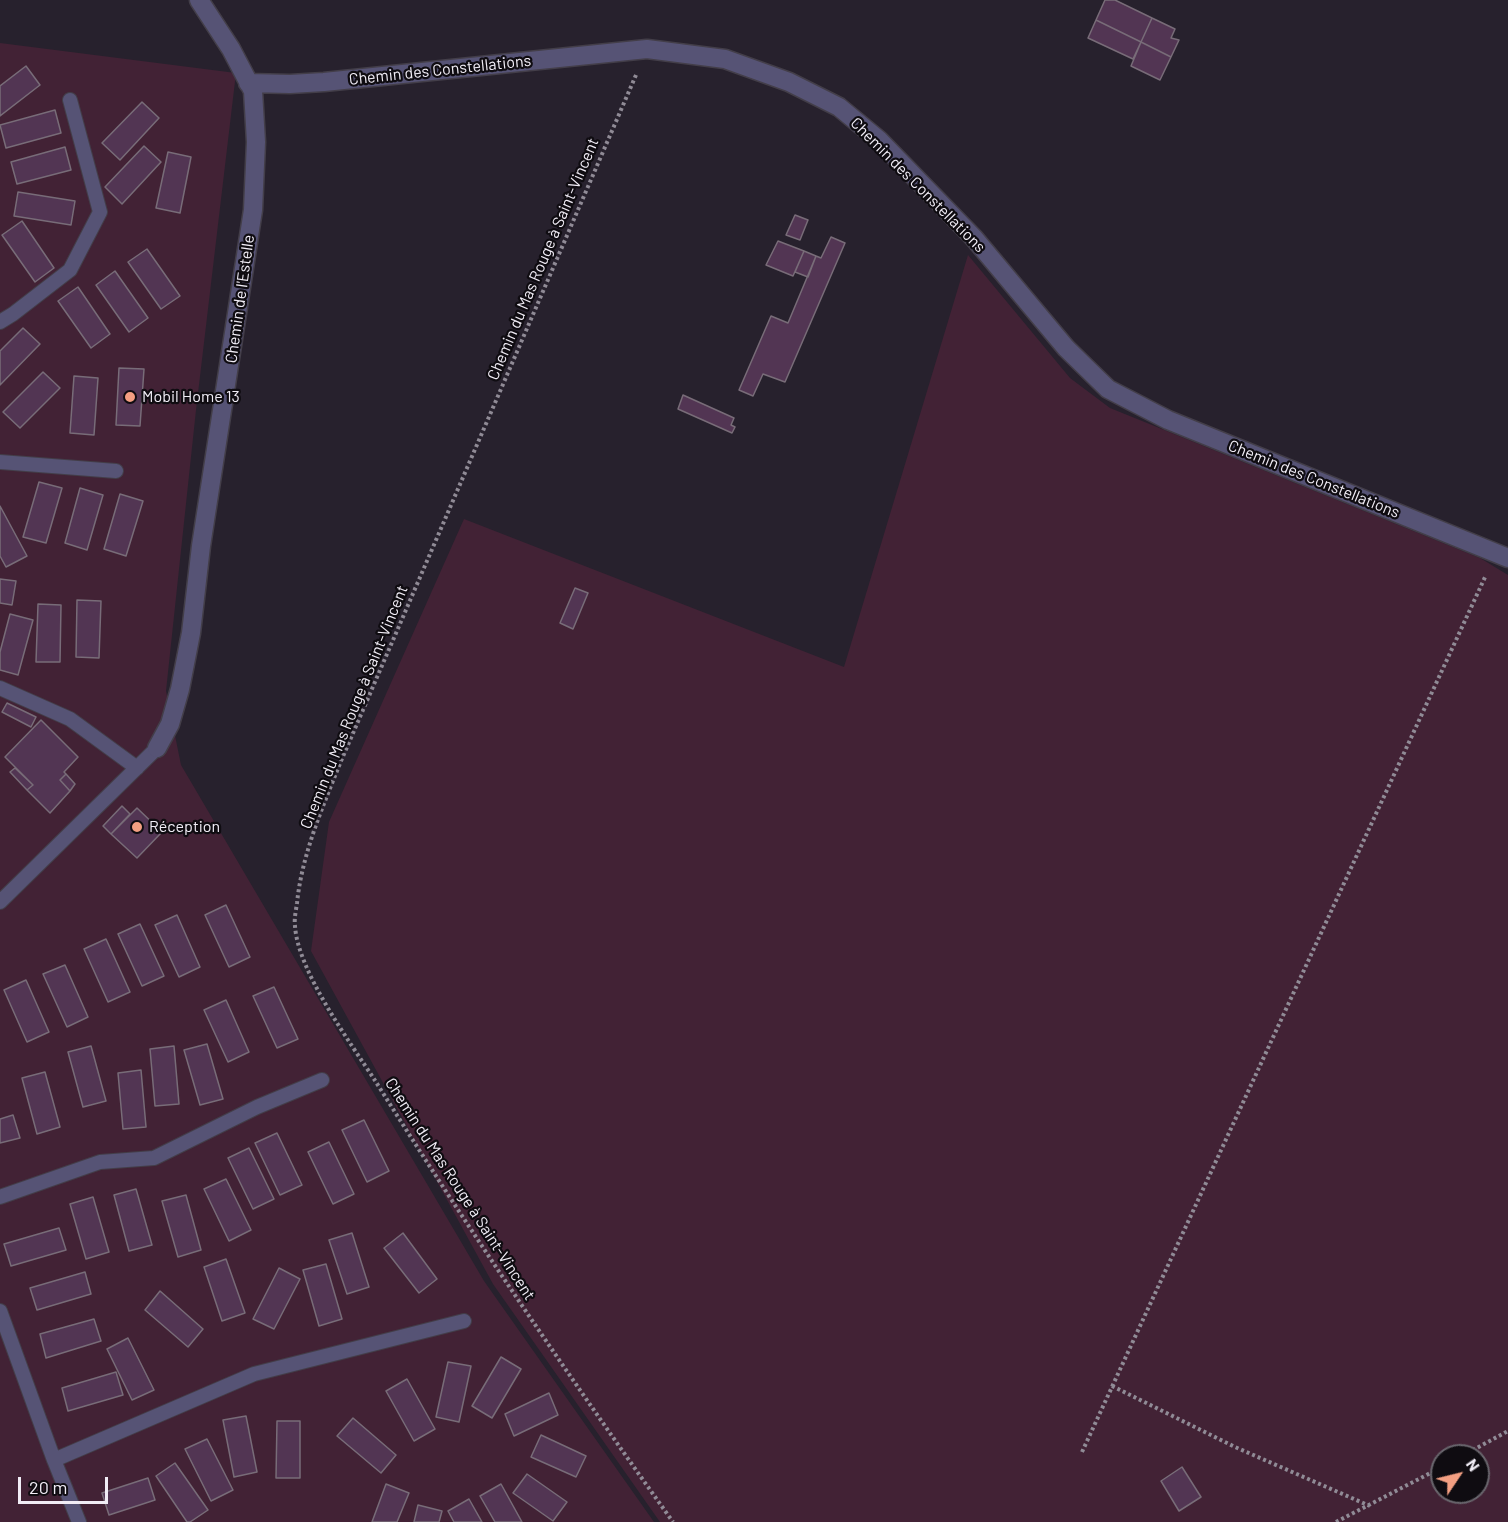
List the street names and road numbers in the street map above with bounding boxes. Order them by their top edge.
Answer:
street label: Chemin des Constellations [348,51,532,89]
street label: Chemin des Constellations [846,113,990,257]
street label: Chemin du Mas Rouge à Saint-Vincent [483,135,603,383]
street label: Chemin de l'Estelle [221,234,259,364]
street label: Chemin des Constellations [1225,436,1403,522]
street label: Chemin du Mas Rouge à Saint-Vincent [296,582,412,832]
street label: Chemin du Mas Rouge à Saint-Vincent [381,1074,539,1304]

